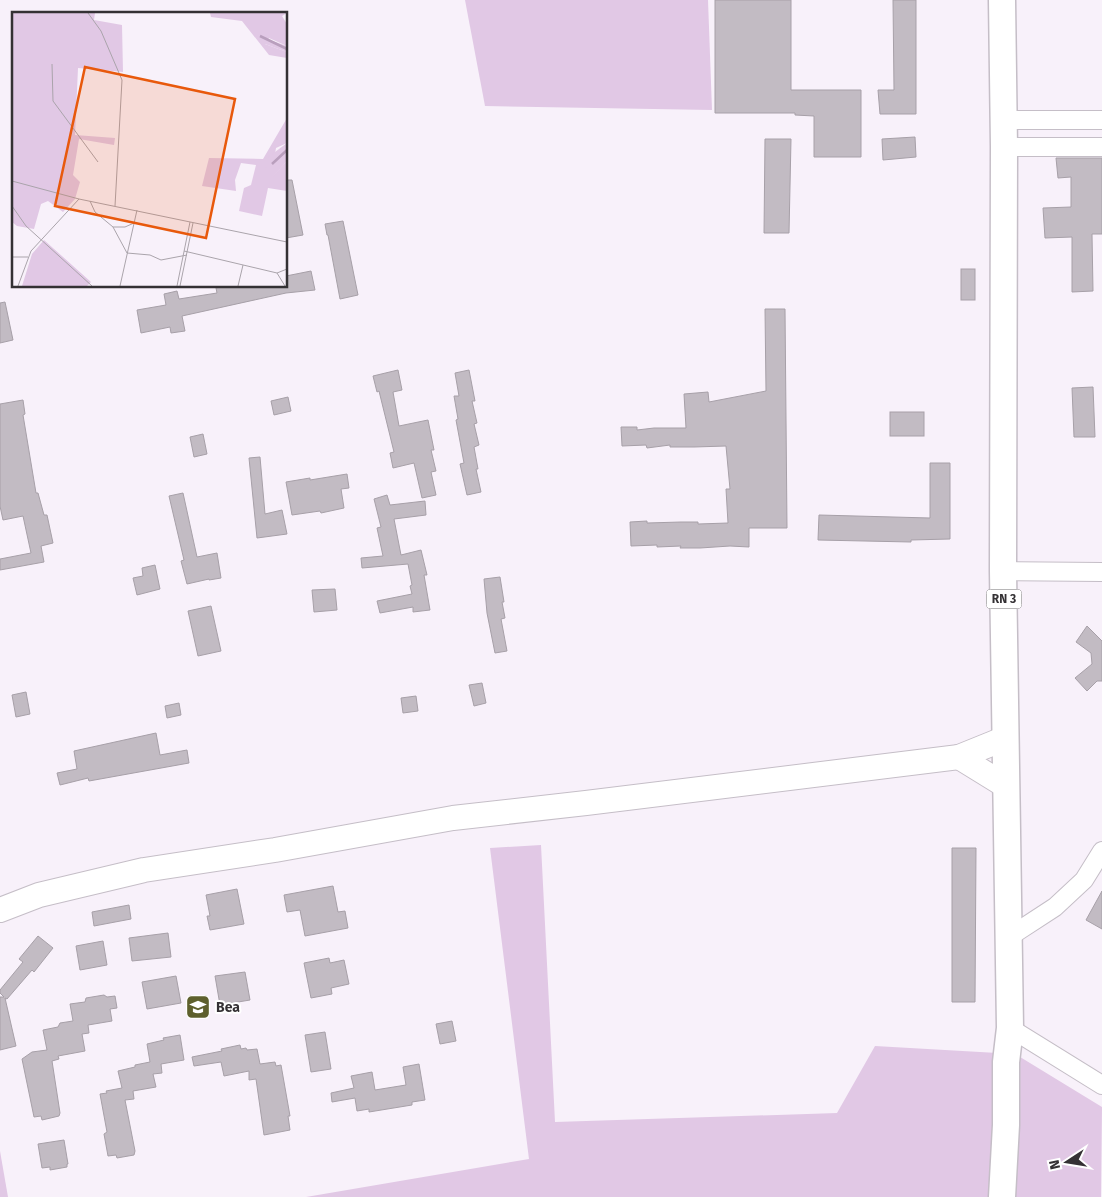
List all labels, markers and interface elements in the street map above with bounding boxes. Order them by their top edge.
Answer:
inset map [12,12,288,288]
road number: RN 3 [986,590,1022,608]
school or university icon: Bea [185,994,211,1020]
place label: Bea [216,999,240,1016]
north arrow [1042,1137,1092,1187]
text: N [1045,1158,1064,1171]

